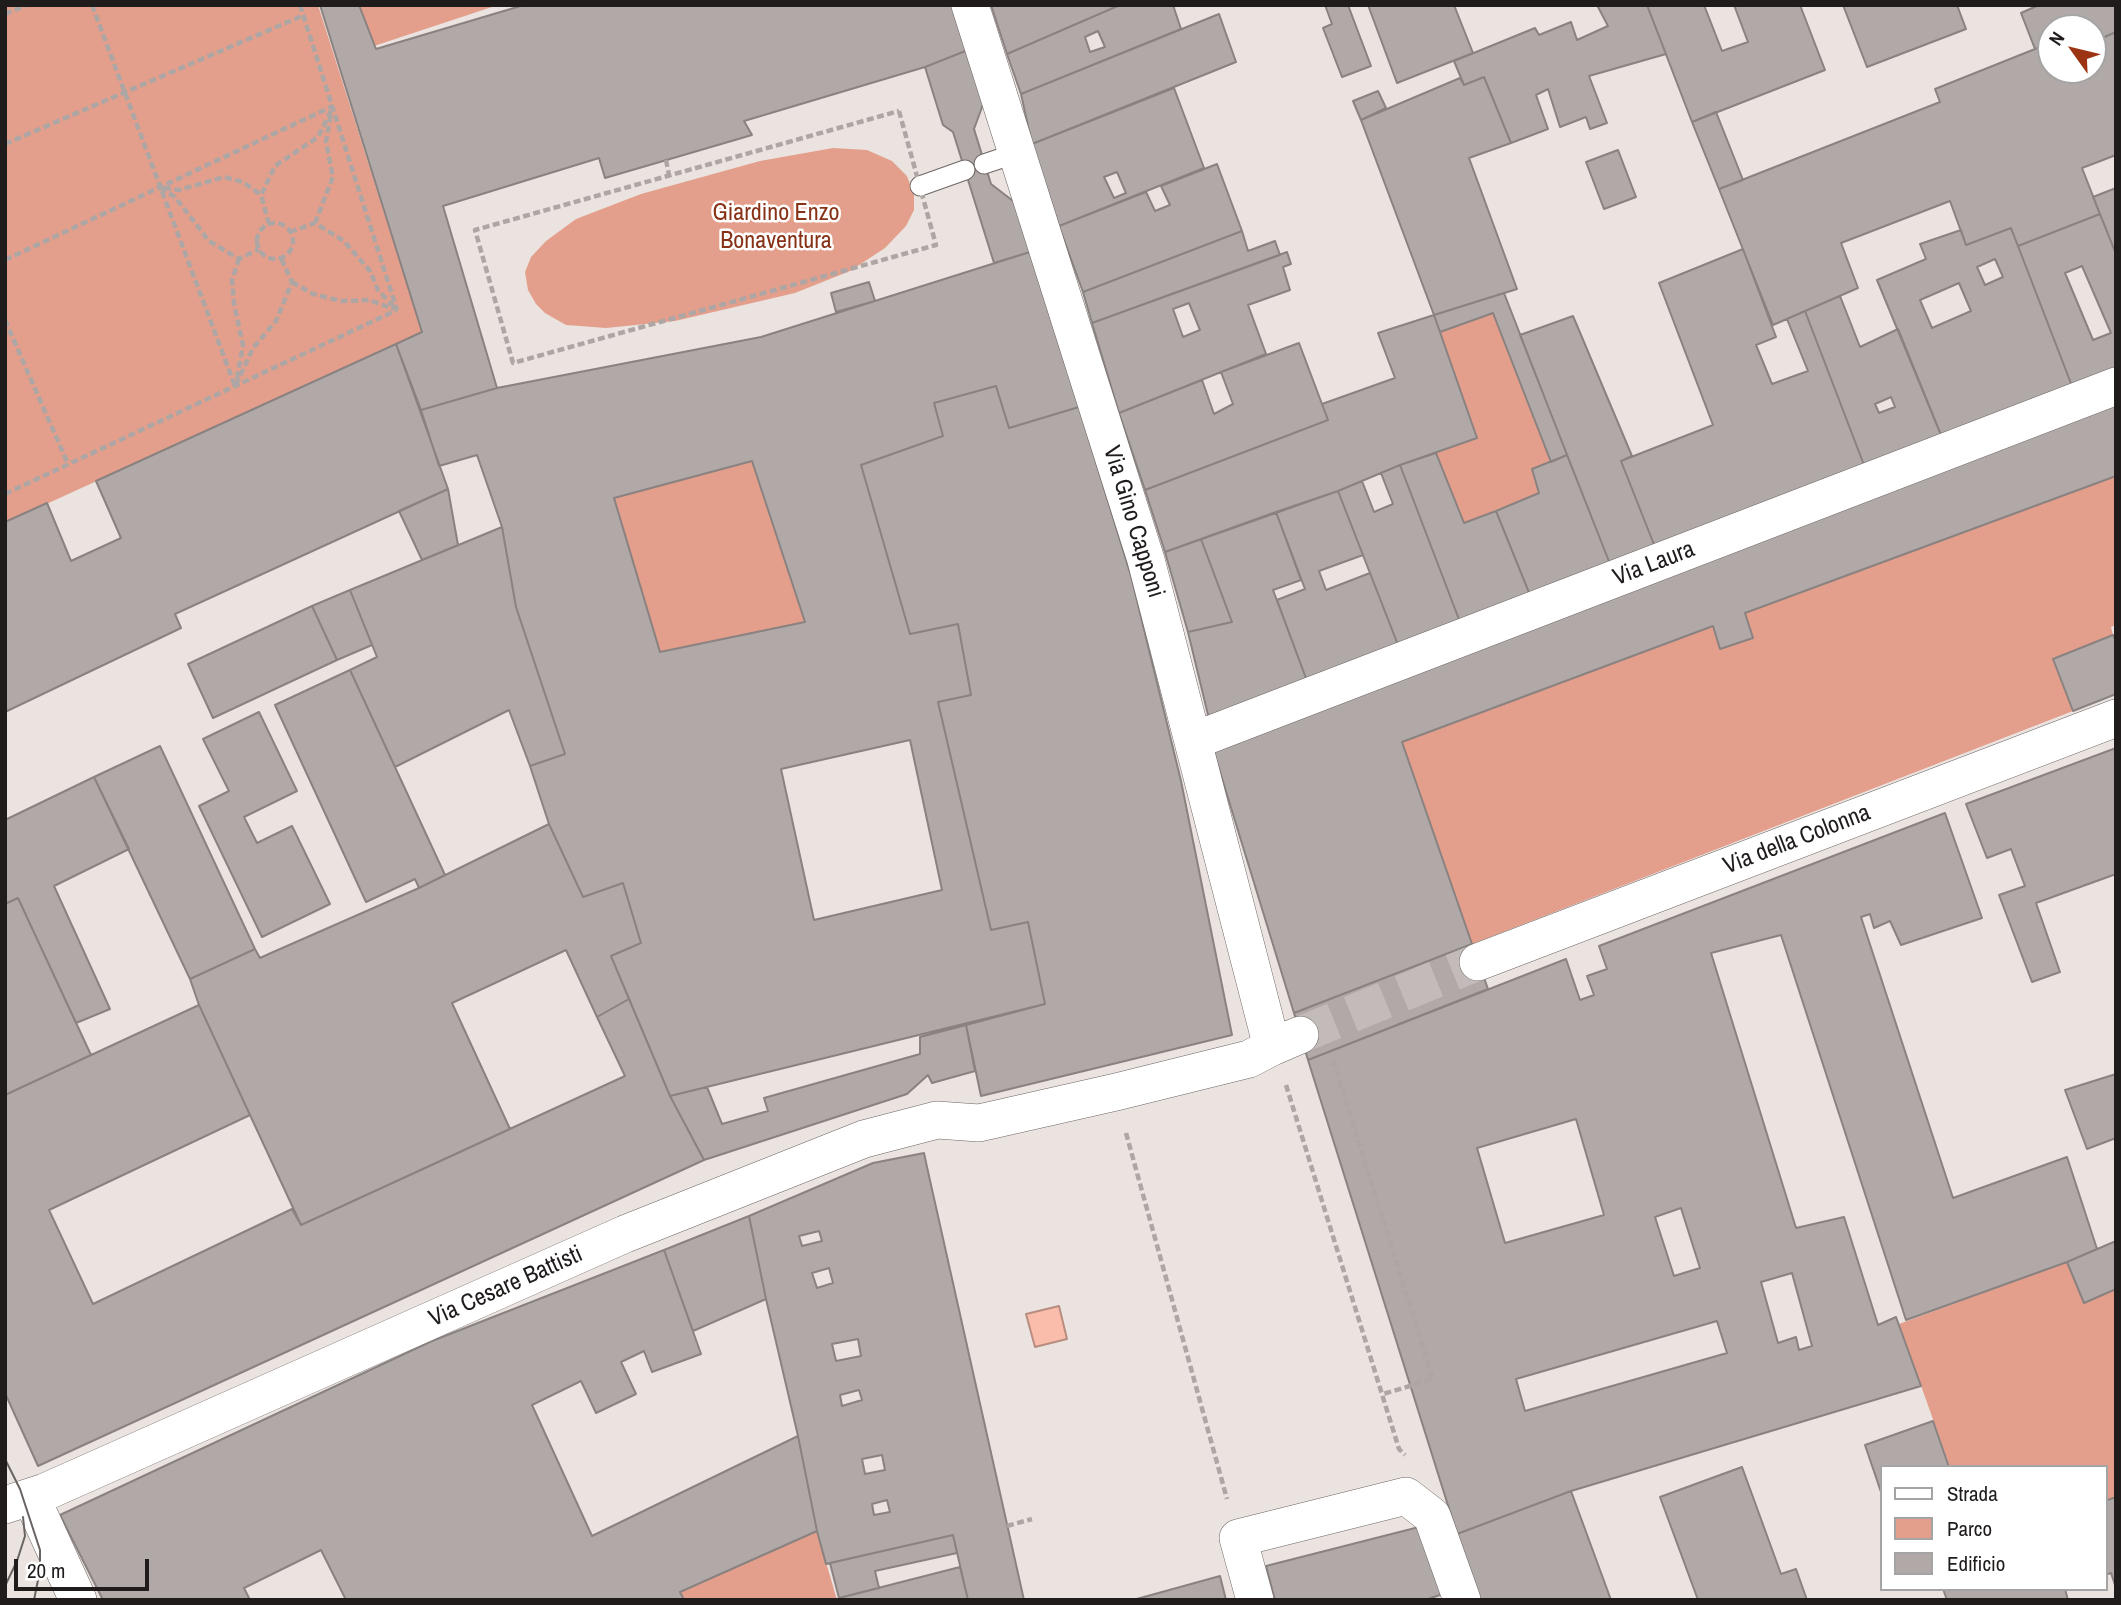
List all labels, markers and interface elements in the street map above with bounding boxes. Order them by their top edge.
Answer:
north arrow [2037,14,2107,84]
text: N [2042,26,2070,50]
park label: Giardino Enzo Bonaventura [713,200,839,256]
street label: Via Gino Capponi [1096,443,1170,601]
street label: Via Laura [1609,535,1699,593]
street label: Via della Colonna [1719,799,1875,881]
street label: Via Cesare Battisti [425,1240,587,1334]
legend [1880,1465,2107,1591]
text: Strada [1947,1479,1998,1508]
text: Parco [1947,1514,1992,1543]
scale bar [18,1546,152,1590]
text: Edificio [1947,1549,2005,1578]
text: 20 m [27,1556,65,1585]

